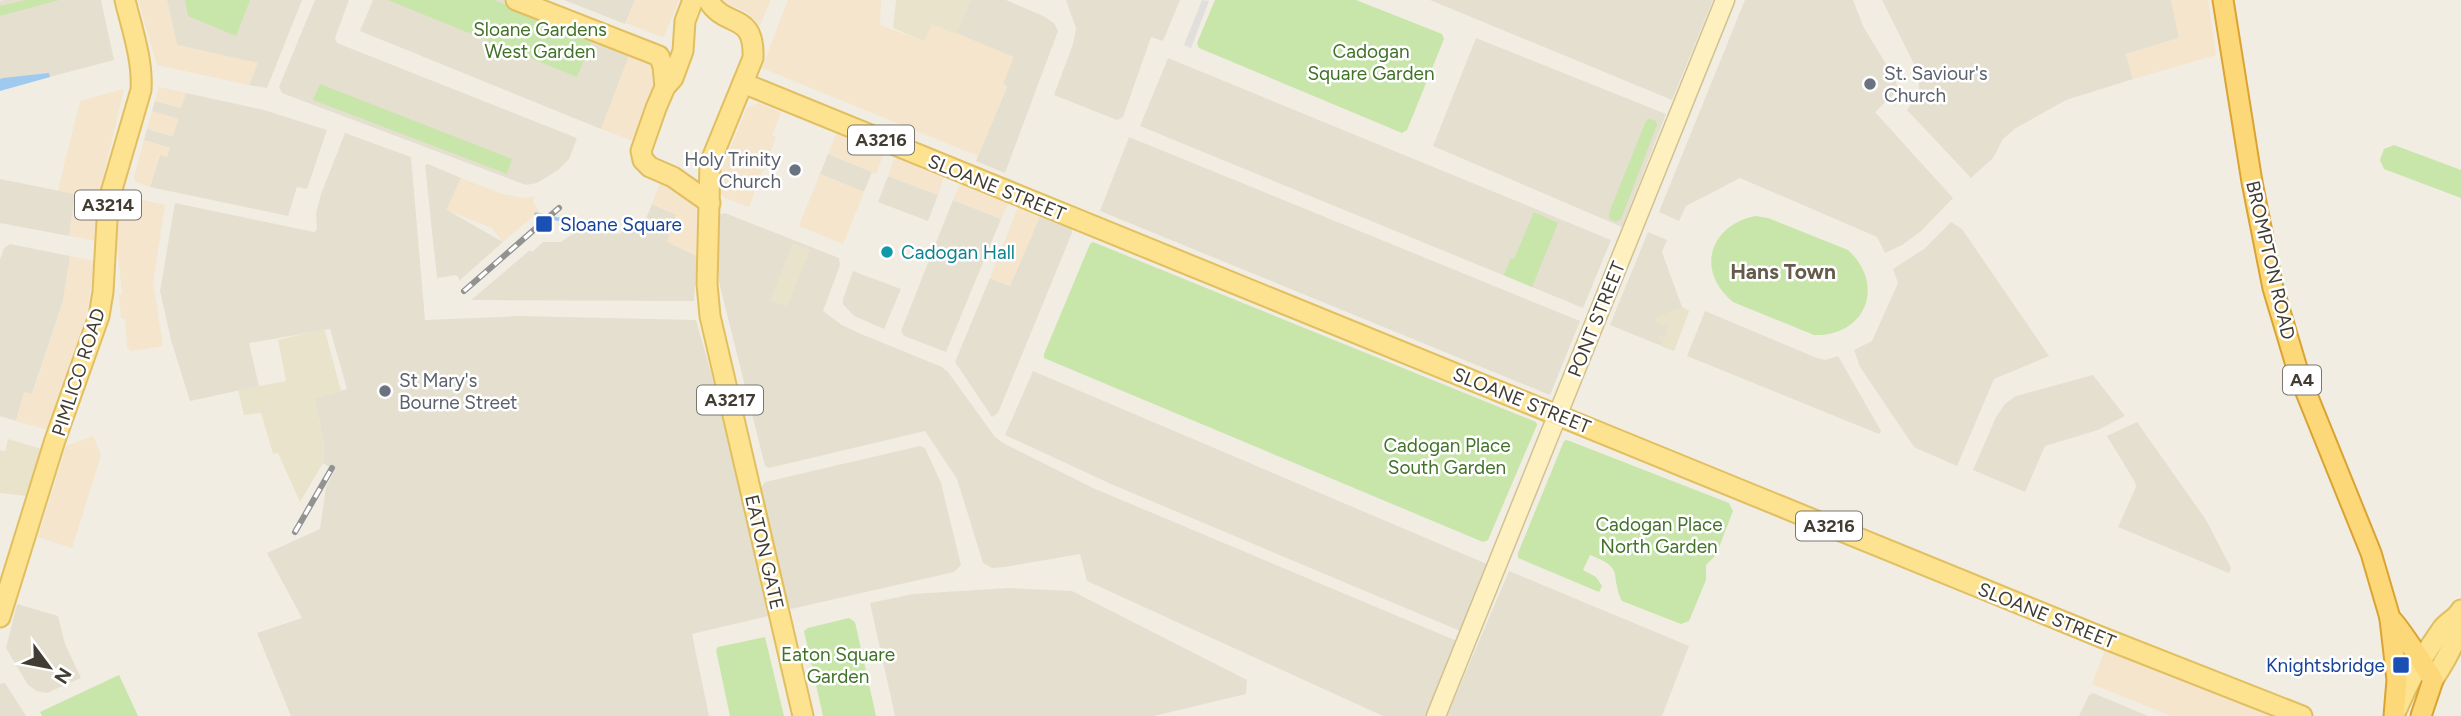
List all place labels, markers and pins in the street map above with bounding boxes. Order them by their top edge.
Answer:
place label: St. Saviour's Church [1884,62,1988,107]
marker: St. Saviour's Church [1862,76,1878,92]
place label: Holy Trinity Church [684,148,781,193]
marker: Holy Trinity Church [787,162,803,178]
place label: Sloane Square [560,213,682,236]
marker: Sloane Square [534,214,554,234]
place label: Cadogan Hall [901,241,1015,264]
marker: Cadogan Hall [879,244,895,260]
place label: St Mary's Bourne Street [399,369,518,414]
marker: St Mary's Bourne Street [377,383,393,399]
place label: Knightsbridge [2266,654,2385,677]
marker: Knightsbridge [2391,655,2411,675]

